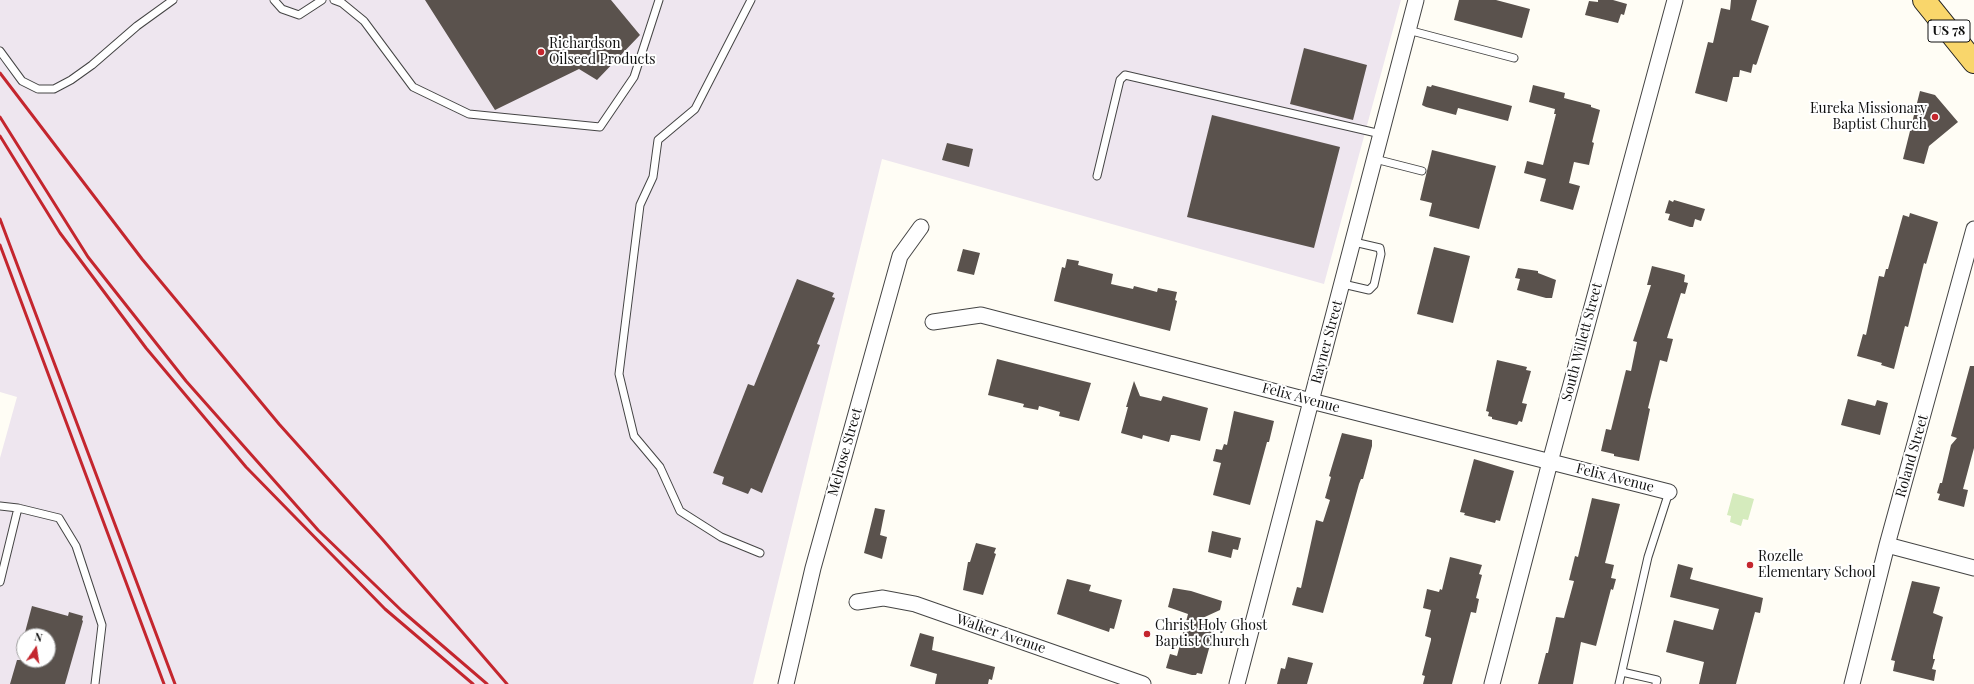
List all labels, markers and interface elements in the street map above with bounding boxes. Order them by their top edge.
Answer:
road number: US 78 [1928,20,1970,42]
place label: Richardson Oilseed Products [549,36,656,68]
marker: Richardson Oilseed Products [536,47,546,57]
place label: Eureka Missionary Baptist Church [1810,101,1927,134]
marker: Eureka Missionary Baptist Church [1930,112,1940,122]
street label: South Willett Street [1558,281,1606,403]
street label: Rayner Street [1308,298,1346,386]
street label: Felix Avenue [1260,380,1342,416]
street label: Melrose Street [824,406,866,498]
street label: Roland Street [1892,413,1932,499]
street label: Felix Avenue [1574,460,1656,496]
place label: Rozelle Elementary School [1758,549,1876,582]
marker: Rozelle Elementary School [1745,560,1755,570]
street label: Walker Avenue [954,611,1048,657]
place label: Christ Holy Ghost Baptist Church [1155,618,1267,650]
north arrow [16,628,56,668]
text: N [33,629,44,645]
marker: Christ Holy Ghost Baptist Church [1142,629,1152,639]

